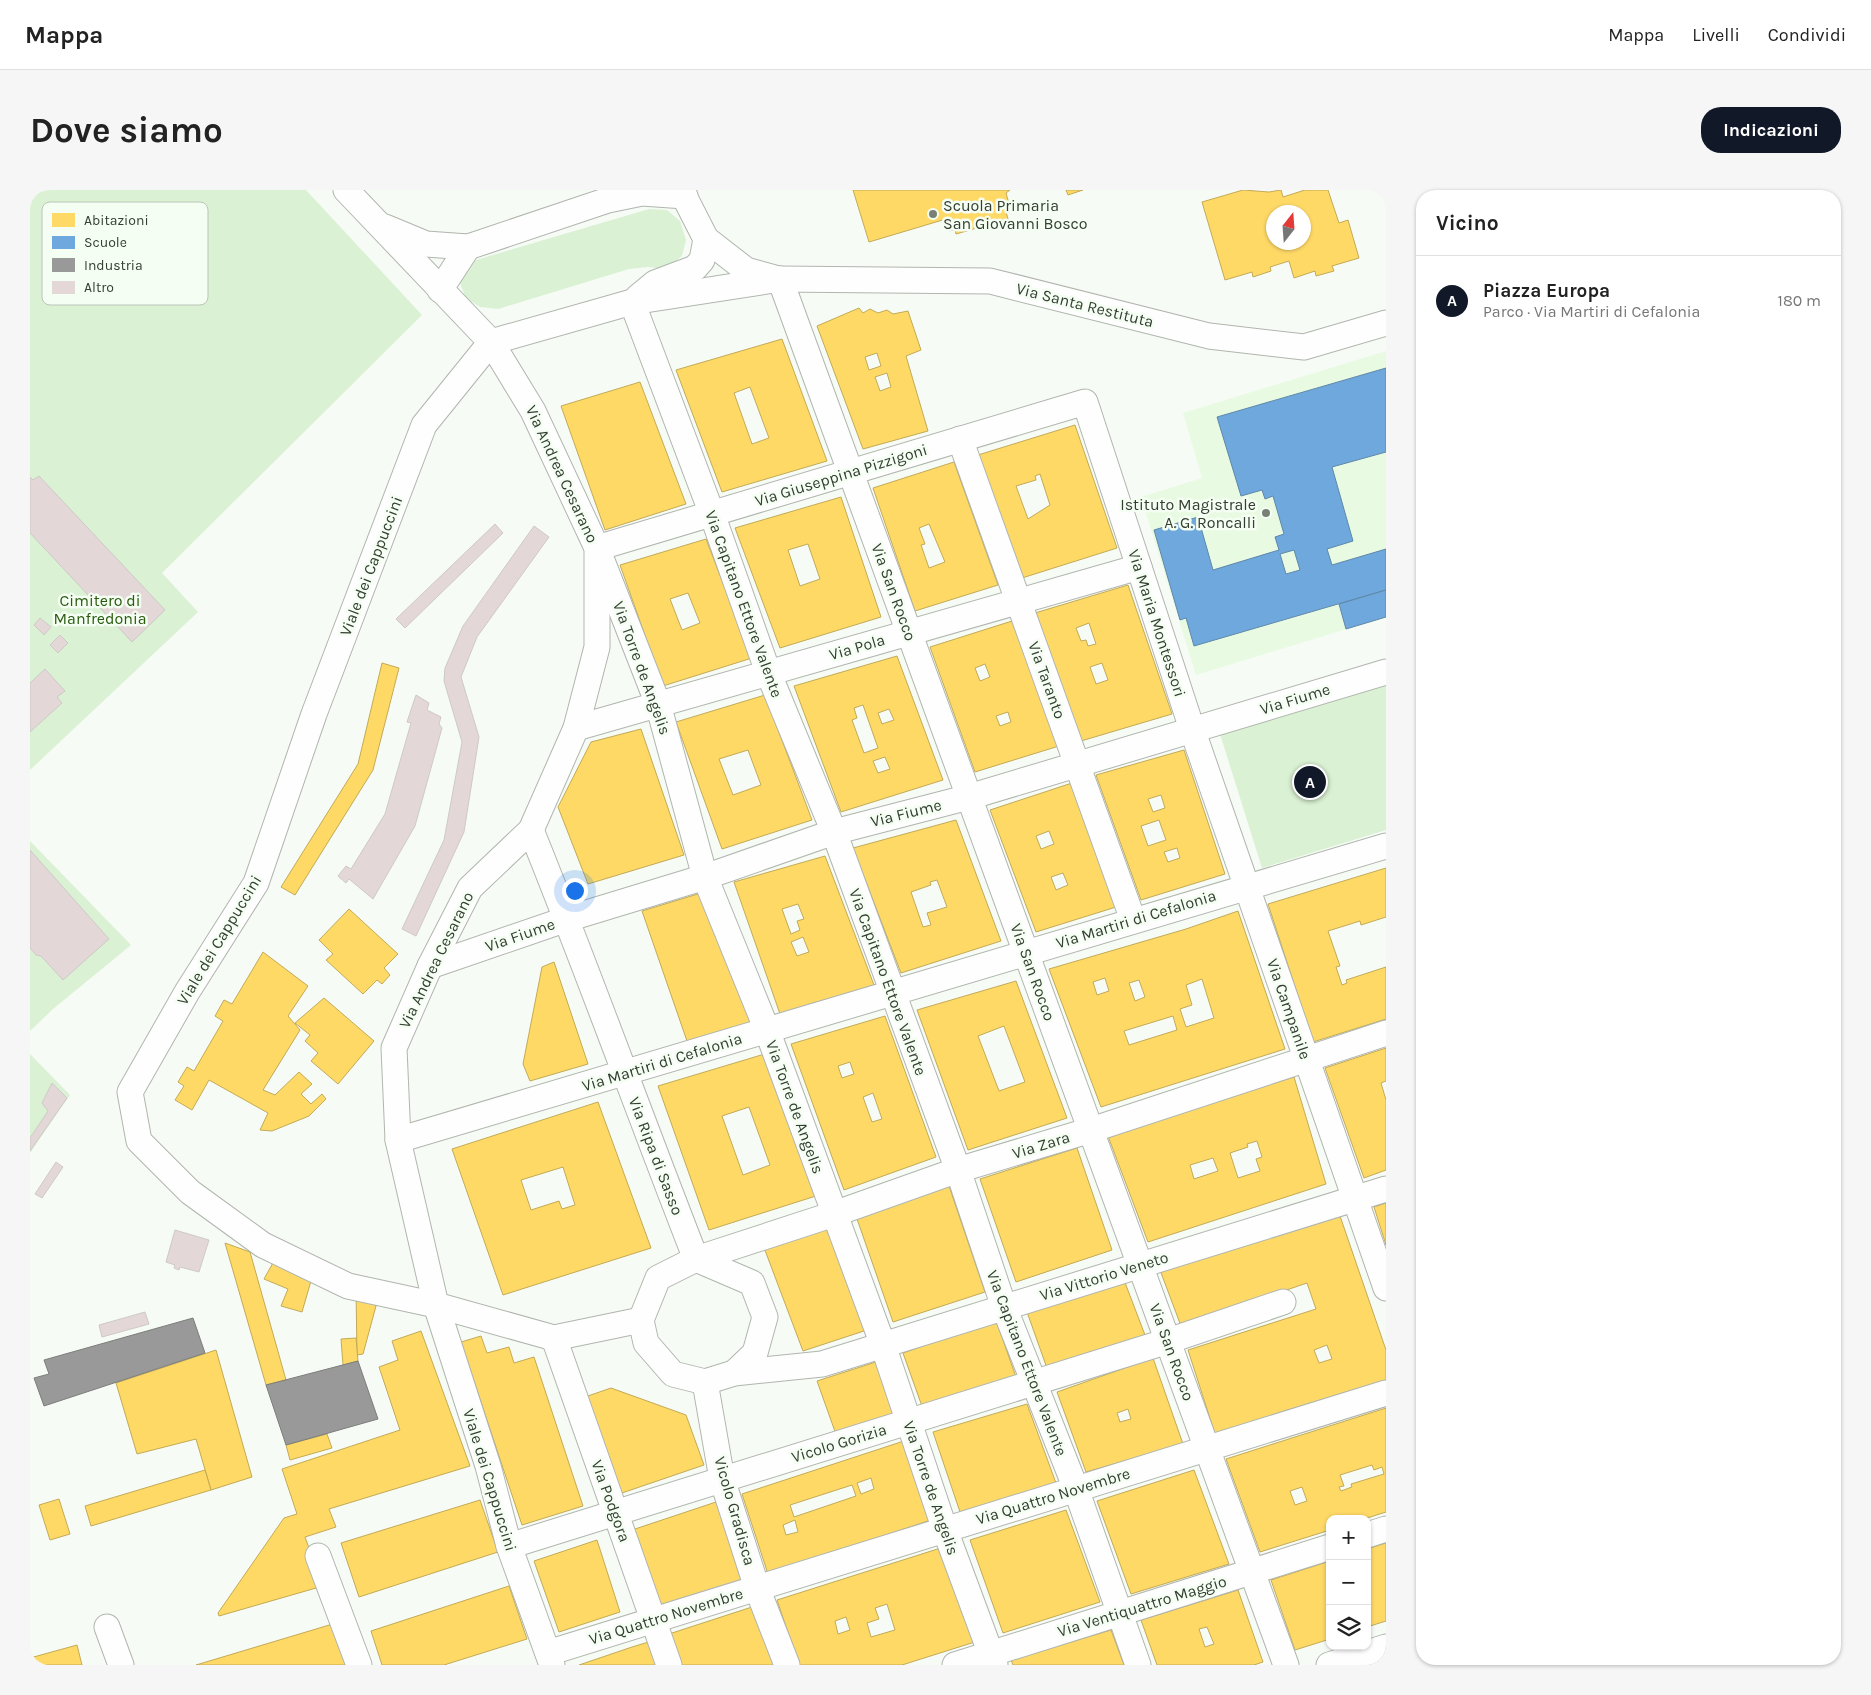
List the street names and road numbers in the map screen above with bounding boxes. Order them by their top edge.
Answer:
street label: Via Santa Restituta [1014,279,1156,331]
street label: Via Andrea Cesarano [522,402,602,546]
street label: Via Giuseppina Pizzigoni [752,440,930,510]
street label: Viale dei Cappuccini [336,493,406,639]
street label: Via Capitano Ettore Valente [701,508,787,700]
street label: Via San Rocco [868,541,920,643]
street label: Via Maria Montessori [1124,547,1190,699]
street label: Via Torre de Angelis [609,599,675,737]
street label: Via Pola [827,630,887,664]
street label: Via Taranto [1024,639,1070,721]
street label: Via Fiume [1258,679,1332,719]
street label: Via Fiume [869,795,943,831]
street label: Viale dei Cappuccini [173,872,265,1008]
street label: Via Capitano Ettore Valente [845,886,931,1078]
street label: Via Martiri di Cefalonia [1054,886,1218,952]
street label: Via Andrea Cesarano [395,889,477,1031]
street label: Via Fiume [483,914,557,956]
street label: Via San Rocco [1007,921,1059,1023]
street label: Via Campanile [1263,956,1315,1062]
street label: Via Martiri di Cefalonia [580,1029,744,1095]
street label: Via Torre de Angelis [762,1038,828,1176]
street label: Via Ripa di Sasso [625,1094,687,1218]
street label: Via Zara [1010,1127,1072,1163]
street label: Via Vittorio Veneto [1037,1247,1171,1305]
street label: Via Capitano Ettore Valente [983,1267,1071,1459]
street label: Via San Rocco [1146,1301,1198,1403]
street label: Viale dei Cappuccini [459,1406,521,1554]
street label: Via Torre de Angelis [899,1418,963,1558]
street label: Vicolo Gorizia [789,1420,889,1466]
street label: Vicolo Gradisca [710,1454,760,1568]
street label: Via Podgora [587,1457,635,1545]
street label: Via Quattro Novembre [974,1464,1132,1528]
street label: Via Ventiquattro Maggio [1055,1571,1229,1641]
street label: Via Quattro Novembre [587,1584,745,1648]

